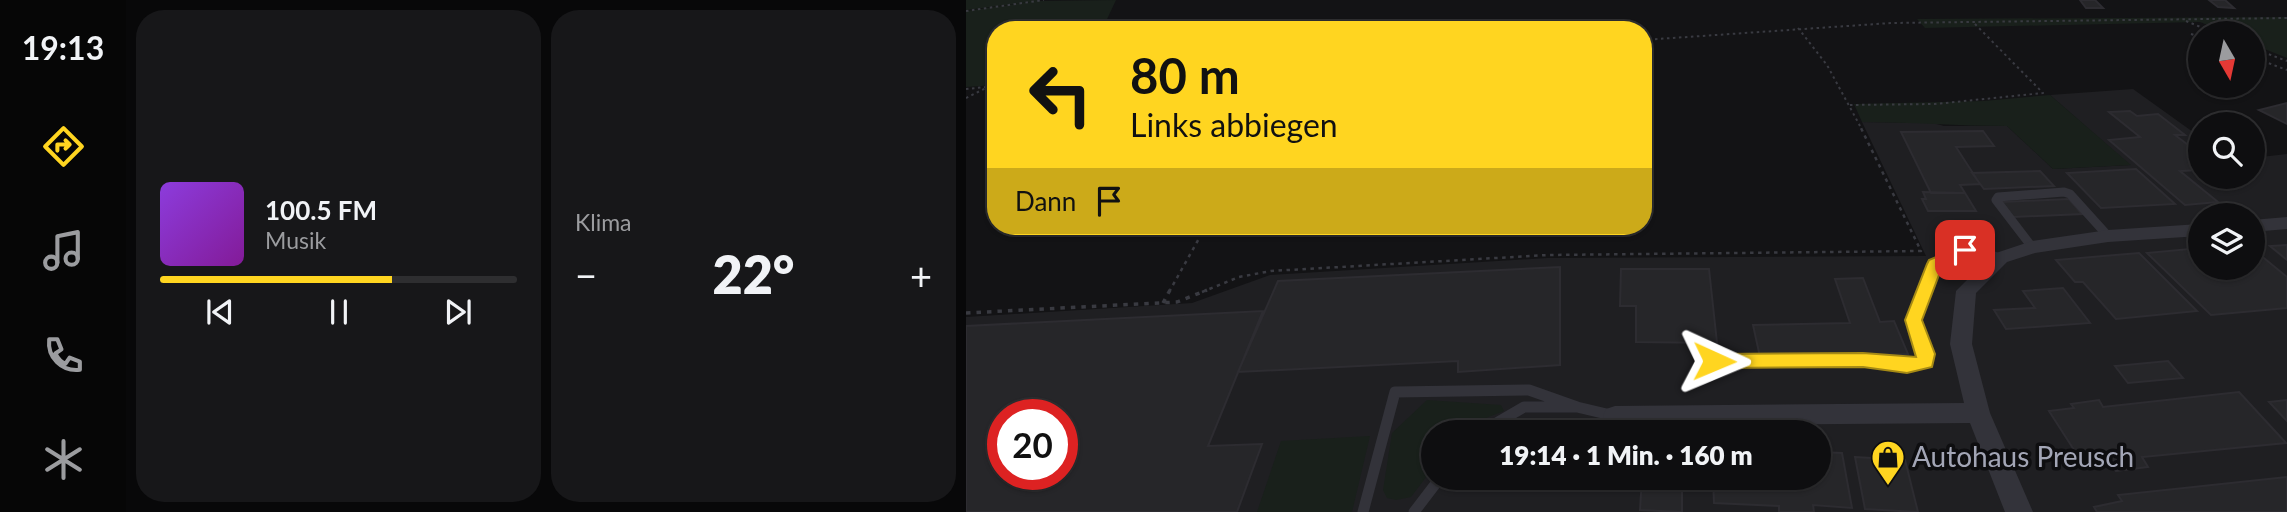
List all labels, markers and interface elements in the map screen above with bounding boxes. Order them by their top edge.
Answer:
north arrow [2188,21,2264,98]
map controls [2188,21,2265,280]
text: 19:13 [22,28,104,67]
text: 80 m [1130,46,1240,104]
icon: left [1015,49,1106,140]
text: Links abbiegen [1130,105,1338,144]
button: search [2188,112,2265,189]
icon: directions [39,122,88,171]
icon: arrive [1090,182,1128,220]
text: Dann [1015,185,1076,217]
text: 100.5 FM [265,194,377,226]
button: layers [2188,203,2265,280]
text: Klima [575,208,632,236]
pin [1935,220,1995,280]
icon: music [39,226,88,275]
text: Musik [265,226,326,254]
icon: arrive [1946,231,1984,269]
text: 22° [713,243,794,305]
text: − [575,252,597,298]
text: + [910,252,932,298]
icon: previous [201,293,239,331]
icon: pause [320,293,358,331]
icon: next [439,293,477,331]
position arrow [1677,324,1751,398]
icon: phone [39,331,88,380]
speed limit sign: 20 [987,399,1078,490]
icon: climate [39,435,88,484]
shop icon: Autohaus Preusch [1869,438,1907,487]
text: 19:14 · 1 Min. · 160 m [1499,439,1753,471]
place label: Autohaus Preusch [1912,439,2134,473]

